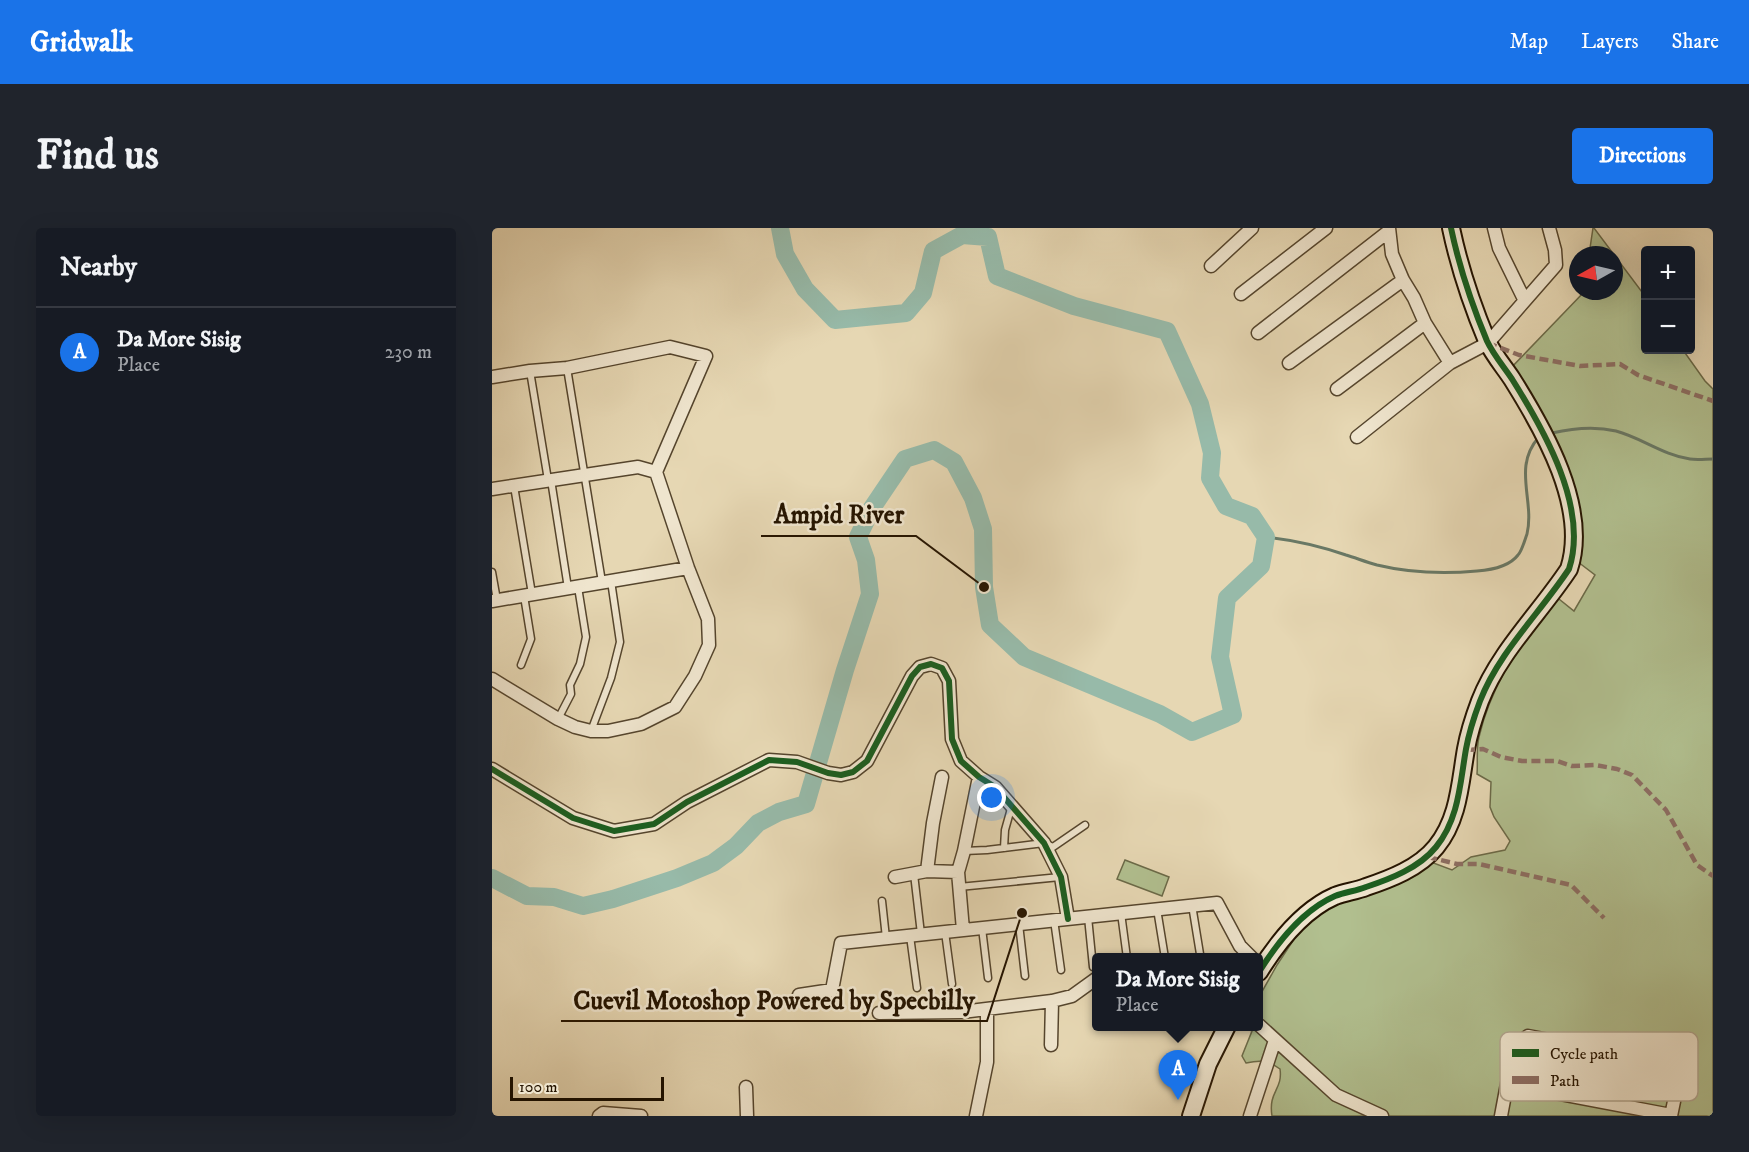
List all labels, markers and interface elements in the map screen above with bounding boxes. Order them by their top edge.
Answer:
text: Gridwalk [30,25,133,60]
text: Map [1509,29,1548,55]
text: Layers [1581,29,1639,55]
text: Share [1672,29,1719,55]
button: Directions [1572,128,1713,184]
text: Find us [36,130,159,182]
north arrow [1569,246,1623,300]
map controls [1641,246,1695,354]
button: + [1641,246,1695,300]
text: Nearby [60,251,137,284]
button: − [1641,300,1695,354]
text: Da More Sisig [117,326,241,353]
text: A [73,340,86,365]
text: 230 m [385,340,432,365]
text: Place [117,353,160,378]
callout: Ampid River [761,492,916,536]
text: Ampid River [773,499,904,532]
your location [977,783,1006,812]
popup [1092,953,1263,1031]
text: Da More Sisig [1116,966,1239,993]
callout: Cuevil Motoshop Powered by Specbilly [561,977,987,1021]
text: Cuevil Motoshop Powered by Specbilly [573,985,975,1018]
text: Place [1116,993,1159,1018]
legend [1500,1032,1698,1101]
text: Cycle path [1550,1044,1619,1064]
pin: A [1158,1050,1198,1100]
text: Path [1550,1071,1580,1091]
scale bar [510,1074,664,1102]
text: 100 m [519,1077,558,1097]

